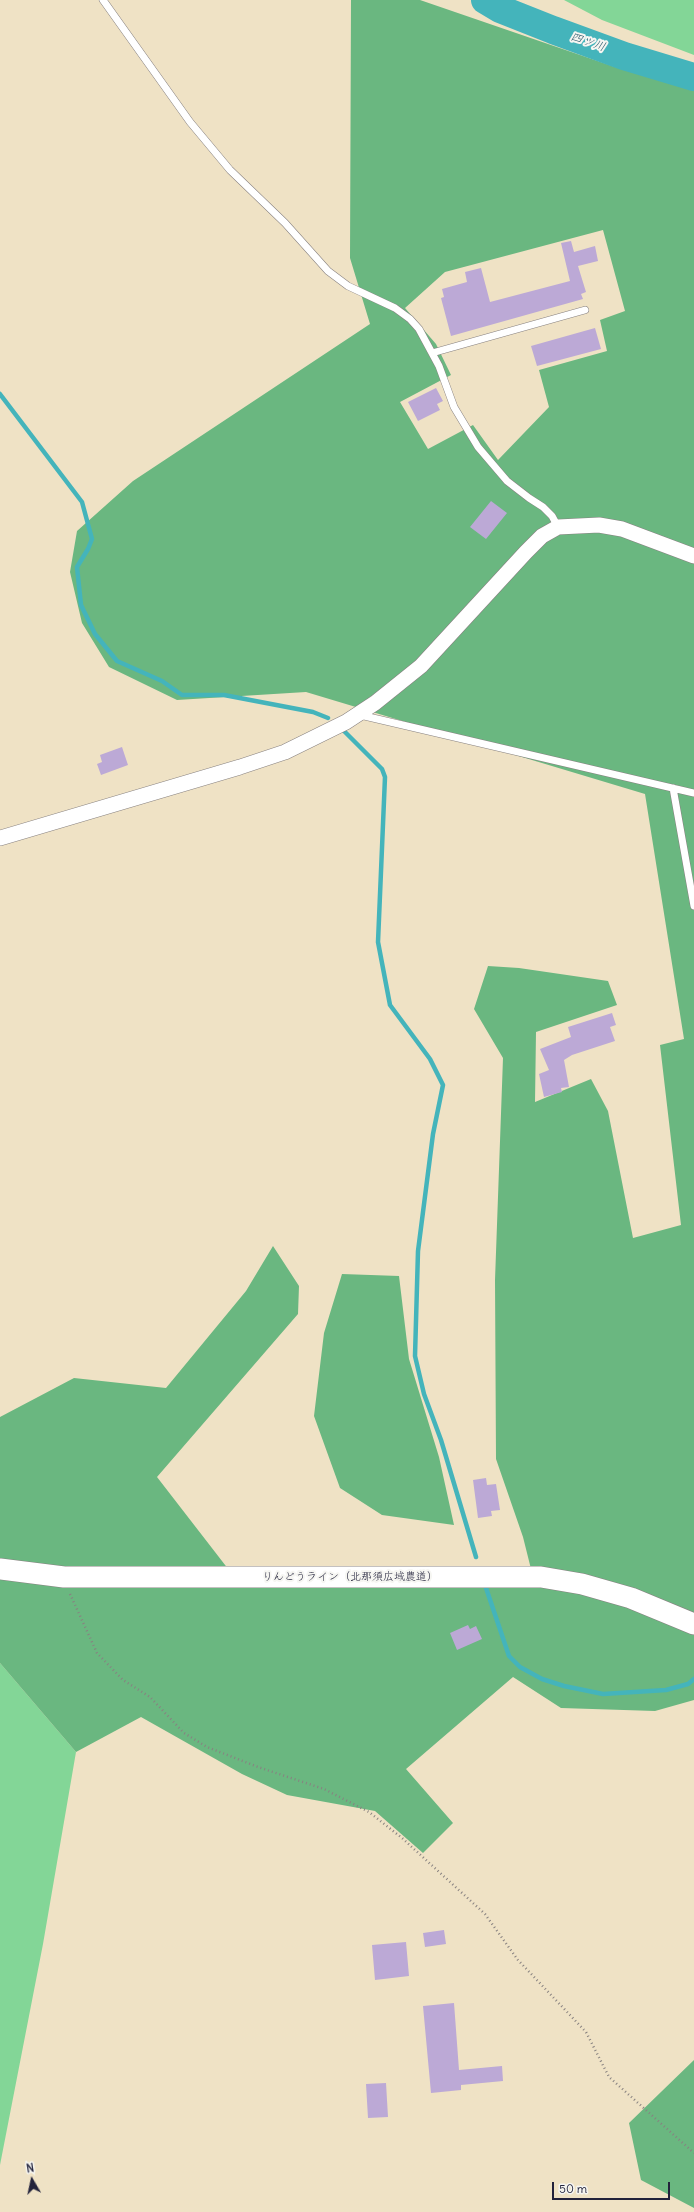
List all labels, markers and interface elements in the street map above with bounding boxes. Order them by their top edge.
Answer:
water label: 四ツ川 [569,29,607,55]
street label: りんどうライン（北那須広域農道） [262,1570,438,1584]
north arrow [12,2160,52,2200]
text: N [25,2161,35,2176]
scale bar [554,2174,672,2200]
text: 50 m [559,2181,587,2196]

